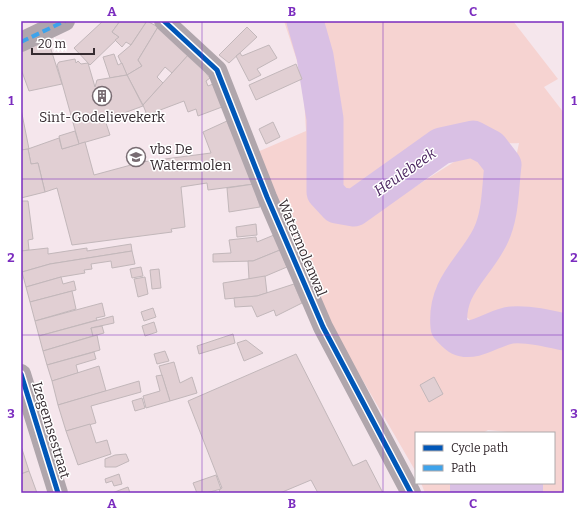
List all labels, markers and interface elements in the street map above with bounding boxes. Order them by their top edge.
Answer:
text: A [107,4,117,19]
text: B [288,4,296,19]
text: C [469,4,477,19]
scale bar [32,30,94,56]
text: 20 m [38,37,67,51]
building icon: Sint-Godelievekerk [91,85,113,107]
text: 1 [8,93,14,108]
text: 1 [571,93,577,108]
place label: Sint-Godelievekerk [39,109,165,126]
place label: vbs De Watermolen [149,141,231,174]
water label: Heulebeek [371,144,440,200]
school or university icon: vbs De Watermolen [125,146,147,168]
street label: Watermolenwal [274,197,330,299]
text: 2 [7,250,15,265]
text: 2 [570,250,578,265]
street label: Izegemsestraat [28,380,74,480]
text: 3 [7,406,15,421]
text: 3 [570,406,578,421]
legend [415,432,555,484]
text: Cycle path [451,441,509,455]
text: Path [451,461,477,475]
text: A [107,496,117,511]
text: B [288,496,296,511]
text: C [469,496,477,511]

